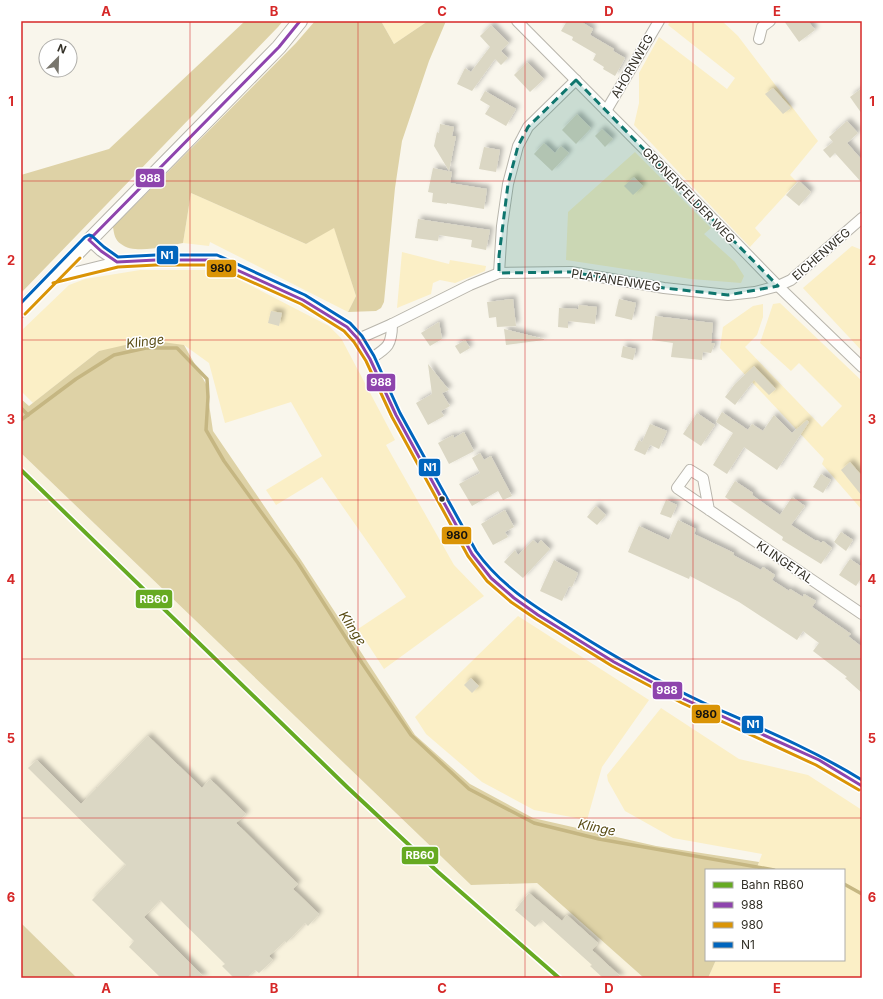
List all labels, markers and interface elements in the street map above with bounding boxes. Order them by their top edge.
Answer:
text: A [101,3,111,19]
text: B [270,3,279,19]
text: C [437,3,447,19]
text: D [604,3,614,19]
text: E [773,3,781,19]
street label: AHORNWEG [608,31,656,101]
north arrow [38,38,78,78]
text: N [55,41,69,57]
text: 1 [8,93,14,109]
text: 1 [869,93,875,109]
street label: GRONENFELDER WEG [639,144,739,246]
line badge: 988 [135,168,165,188]
text: 988 [139,171,161,185]
street label: EICHENWEG [789,225,853,283]
line badge: N1 [156,245,179,265]
text: N1 [160,248,174,262]
text: 2 [7,252,15,268]
text: 2 [868,252,876,268]
line badge: 980 [206,259,237,278]
text: 980 [210,261,232,275]
street label: PLATANENWEG [570,266,662,294]
water label: Klinge [125,331,165,351]
line badge: 988 [366,373,396,392]
text: 988 [370,375,392,389]
text: 3 [7,411,15,427]
text: 3 [868,411,876,427]
line badge: N1 [418,458,441,477]
text: N1 [423,460,437,474]
unlabelled marker [437,494,447,504]
line badge: 980 [441,526,472,545]
text: 980 [446,528,468,542]
street label: KLINGETAL [754,538,816,587]
text: 4 [7,571,16,587]
text: 4 [868,571,877,587]
line badge: RB60 [135,589,173,609]
text: RB60 [139,592,169,606]
water label: Klinge [336,608,370,648]
line badge: 988 [652,681,683,700]
text: 988 [656,683,678,697]
line badge: 980 [691,704,721,724]
text: 980 [695,707,717,721]
line badge: N1 [741,715,764,734]
text: N1 [746,717,760,731]
text: 5 [7,730,15,746]
text: 5 [868,730,876,746]
water label: Klinge [577,815,617,839]
line badge: RB60 [401,846,439,865]
text: RB60 [405,848,435,862]
legend [705,869,845,961]
text: Bahn RB60 [741,877,804,892]
text: 6 [7,889,15,905]
text: 6 [868,889,876,905]
text: 988 [741,897,763,912]
text: 980 [741,917,763,932]
text: N1 [741,937,755,952]
text: A [101,980,111,996]
text: B [270,980,279,996]
text: C [437,980,447,996]
text: D [604,980,614,996]
text: E [773,980,781,996]

